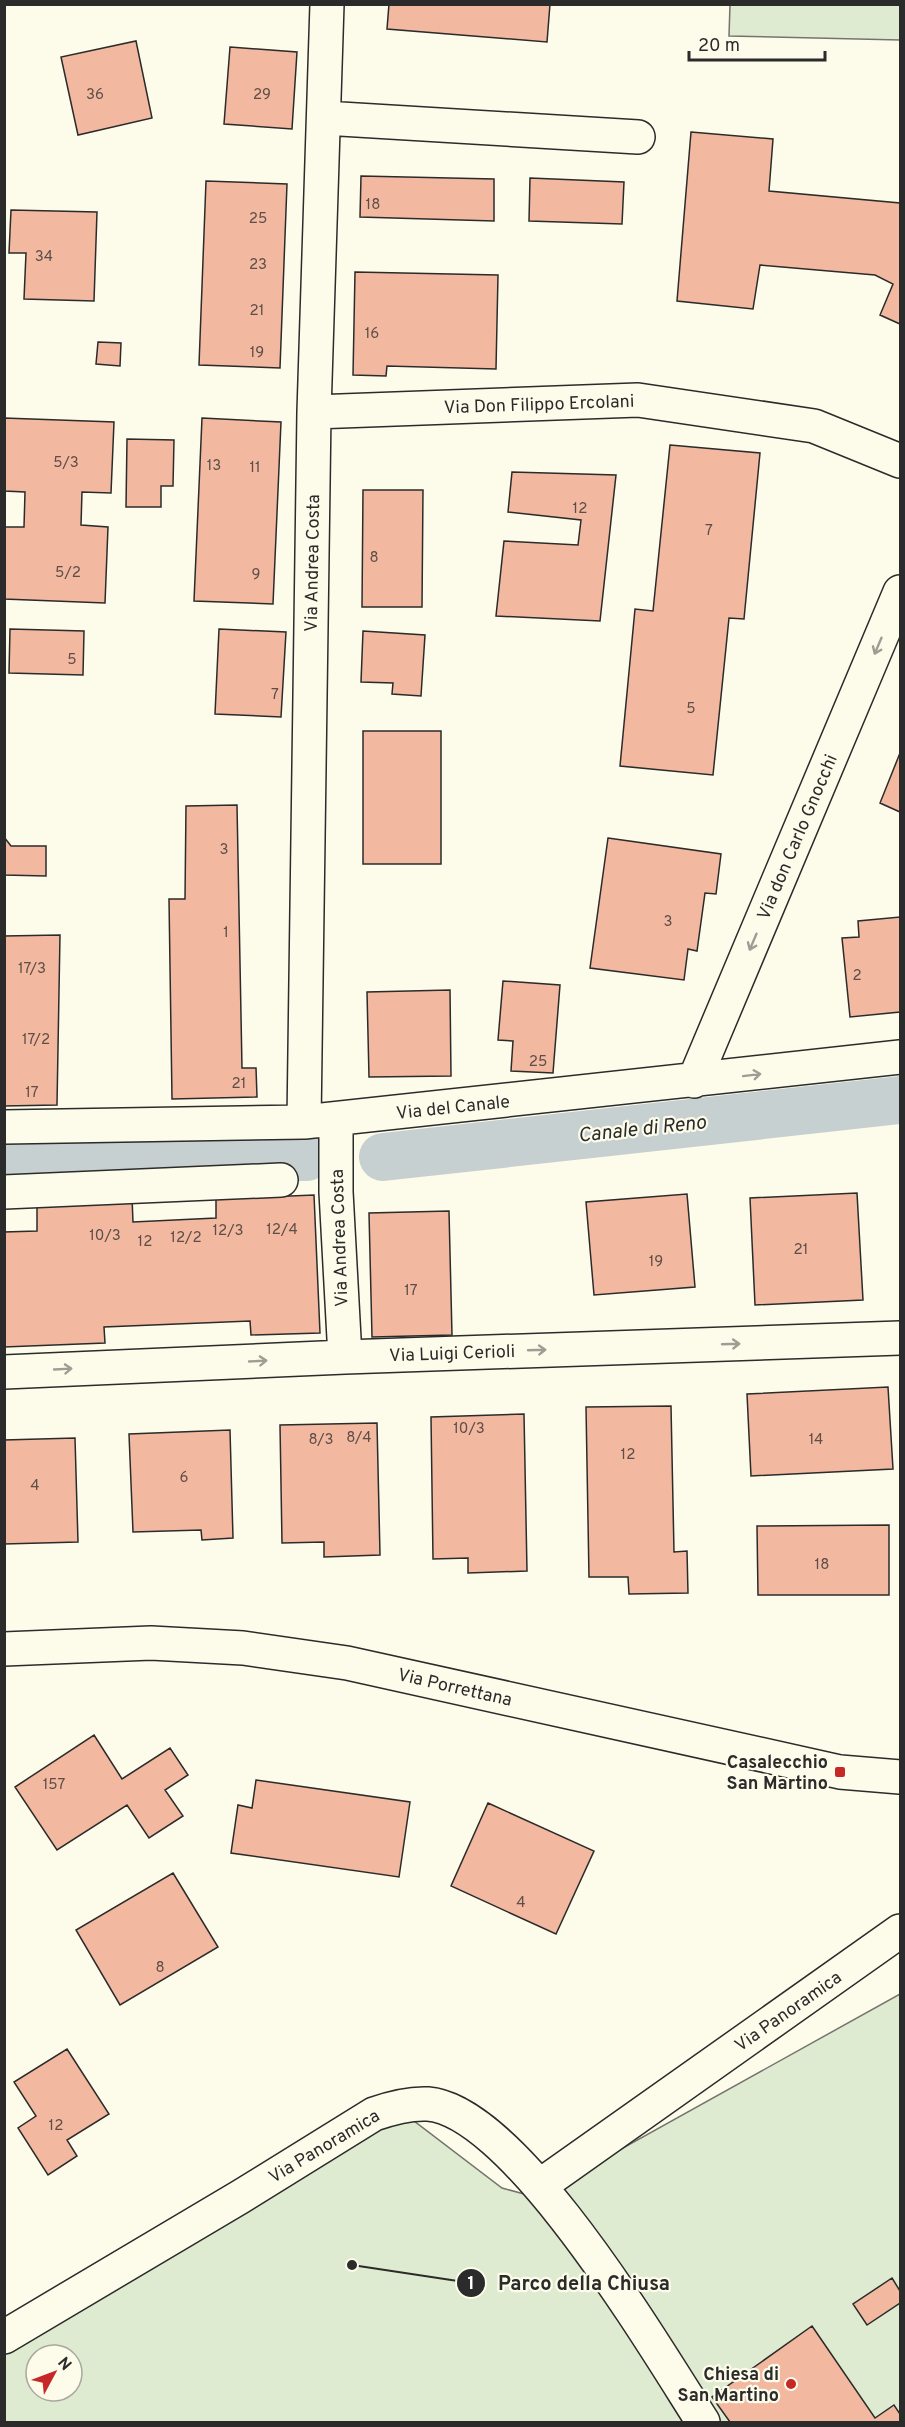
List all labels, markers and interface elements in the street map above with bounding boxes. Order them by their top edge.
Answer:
scale bar [689,24,826,62]
text: 20 m [698,35,740,58]
house number: 36 [86,86,104,105]
house number: 29 [253,86,271,105]
house number: 18 [366,196,380,215]
house number: 25 [249,210,267,229]
house number: 34 [35,248,53,267]
house number: 23 [249,256,267,275]
house number: 21 [250,302,264,321]
house number: 16 [365,325,379,344]
house number: 19 [250,344,264,363]
street label: Via Don Filippo Ercolani [443,391,635,420]
house number: 5/3 [53,454,79,473]
house number: 13 [207,457,221,476]
house number: 11 [249,459,261,478]
street label: Via Andrea Costa [301,494,326,632]
house number: 12 [573,500,587,519]
house number: 7 [705,522,713,541]
house number: 8 [369,549,379,568]
house number: 5/2 [55,564,81,583]
house number: 9 [252,566,260,585]
one-way arrow [872,636,883,655]
house number: 5 [67,651,77,670]
house number: 7 [271,686,279,705]
house number: 5 [686,700,696,719]
street label: Via don Carlo Gnocchi [753,751,844,924]
house number: 3 [219,841,229,860]
house number: 3 [663,913,673,932]
house number: 1 [223,924,229,943]
one-way arrow [747,932,758,950]
house number: 17/3 [18,960,46,979]
house number: 2 [852,967,862,986]
house number: 17/2 [22,1031,50,1050]
house number: 25 [529,1053,547,1072]
one-way arrow [742,1069,762,1080]
house number: 21 [232,1075,246,1094]
house number: 17 [25,1084,39,1103]
street label: Via del Canale [395,1091,511,1126]
water label: Canale di Reno [577,1110,708,1150]
street label: Via Andrea Costa [327,1169,354,1307]
house number: 12/4 [266,1221,298,1240]
house number: 12/3 [212,1222,244,1241]
house number: 10/3 [89,1227,121,1246]
house number: 12/2 [170,1229,202,1248]
house number: 12 [138,1233,152,1252]
house number: 21 [794,1241,808,1260]
house number: 19 [649,1253,663,1272]
house number: 17 [404,1282,418,1301]
one-way arrow [721,1338,741,1350]
street label: Via Luigi Cerioli [389,1341,515,1368]
one-way arrow [526,1345,546,1356]
one-way arrow [247,1355,267,1366]
one-way arrow [52,1363,72,1375]
house number: 10/3 [453,1420,485,1439]
house number: 8/4 [346,1429,372,1448]
house number: 8/3 [308,1431,334,1450]
house number: 14 [809,1431,823,1450]
house number: 12 [621,1446,635,1465]
house number: 6 [180,1469,189,1488]
house number: 4 [30,1477,40,1496]
house number: 18 [815,1556,829,1575]
street label: Via Porrettana [395,1664,514,1713]
place label: Casalecchio San Martino [727,1752,828,1796]
marker: Casalecchio San Martino [833,1765,847,1779]
house number: 157 [43,1776,65,1795]
house number: 4 [516,1894,526,1913]
house number: 8 [155,1959,165,1978]
street label: Via Panoramica [731,1967,847,2058]
street label: Via Panoramica [265,2105,384,2189]
house number: 12 [49,2117,63,2136]
callout: Parco della Chiusa [456,2264,682,2302]
text: Parco della Chiusa [498,2272,670,2298]
text: 1 [467,2273,475,2296]
north arrow [24,2343,84,2403]
text: N [52,2354,75,2375]
place label: Chiesa di San Martino [678,2364,779,2408]
marker: Chiesa di San Martino [784,2377,798,2391]

